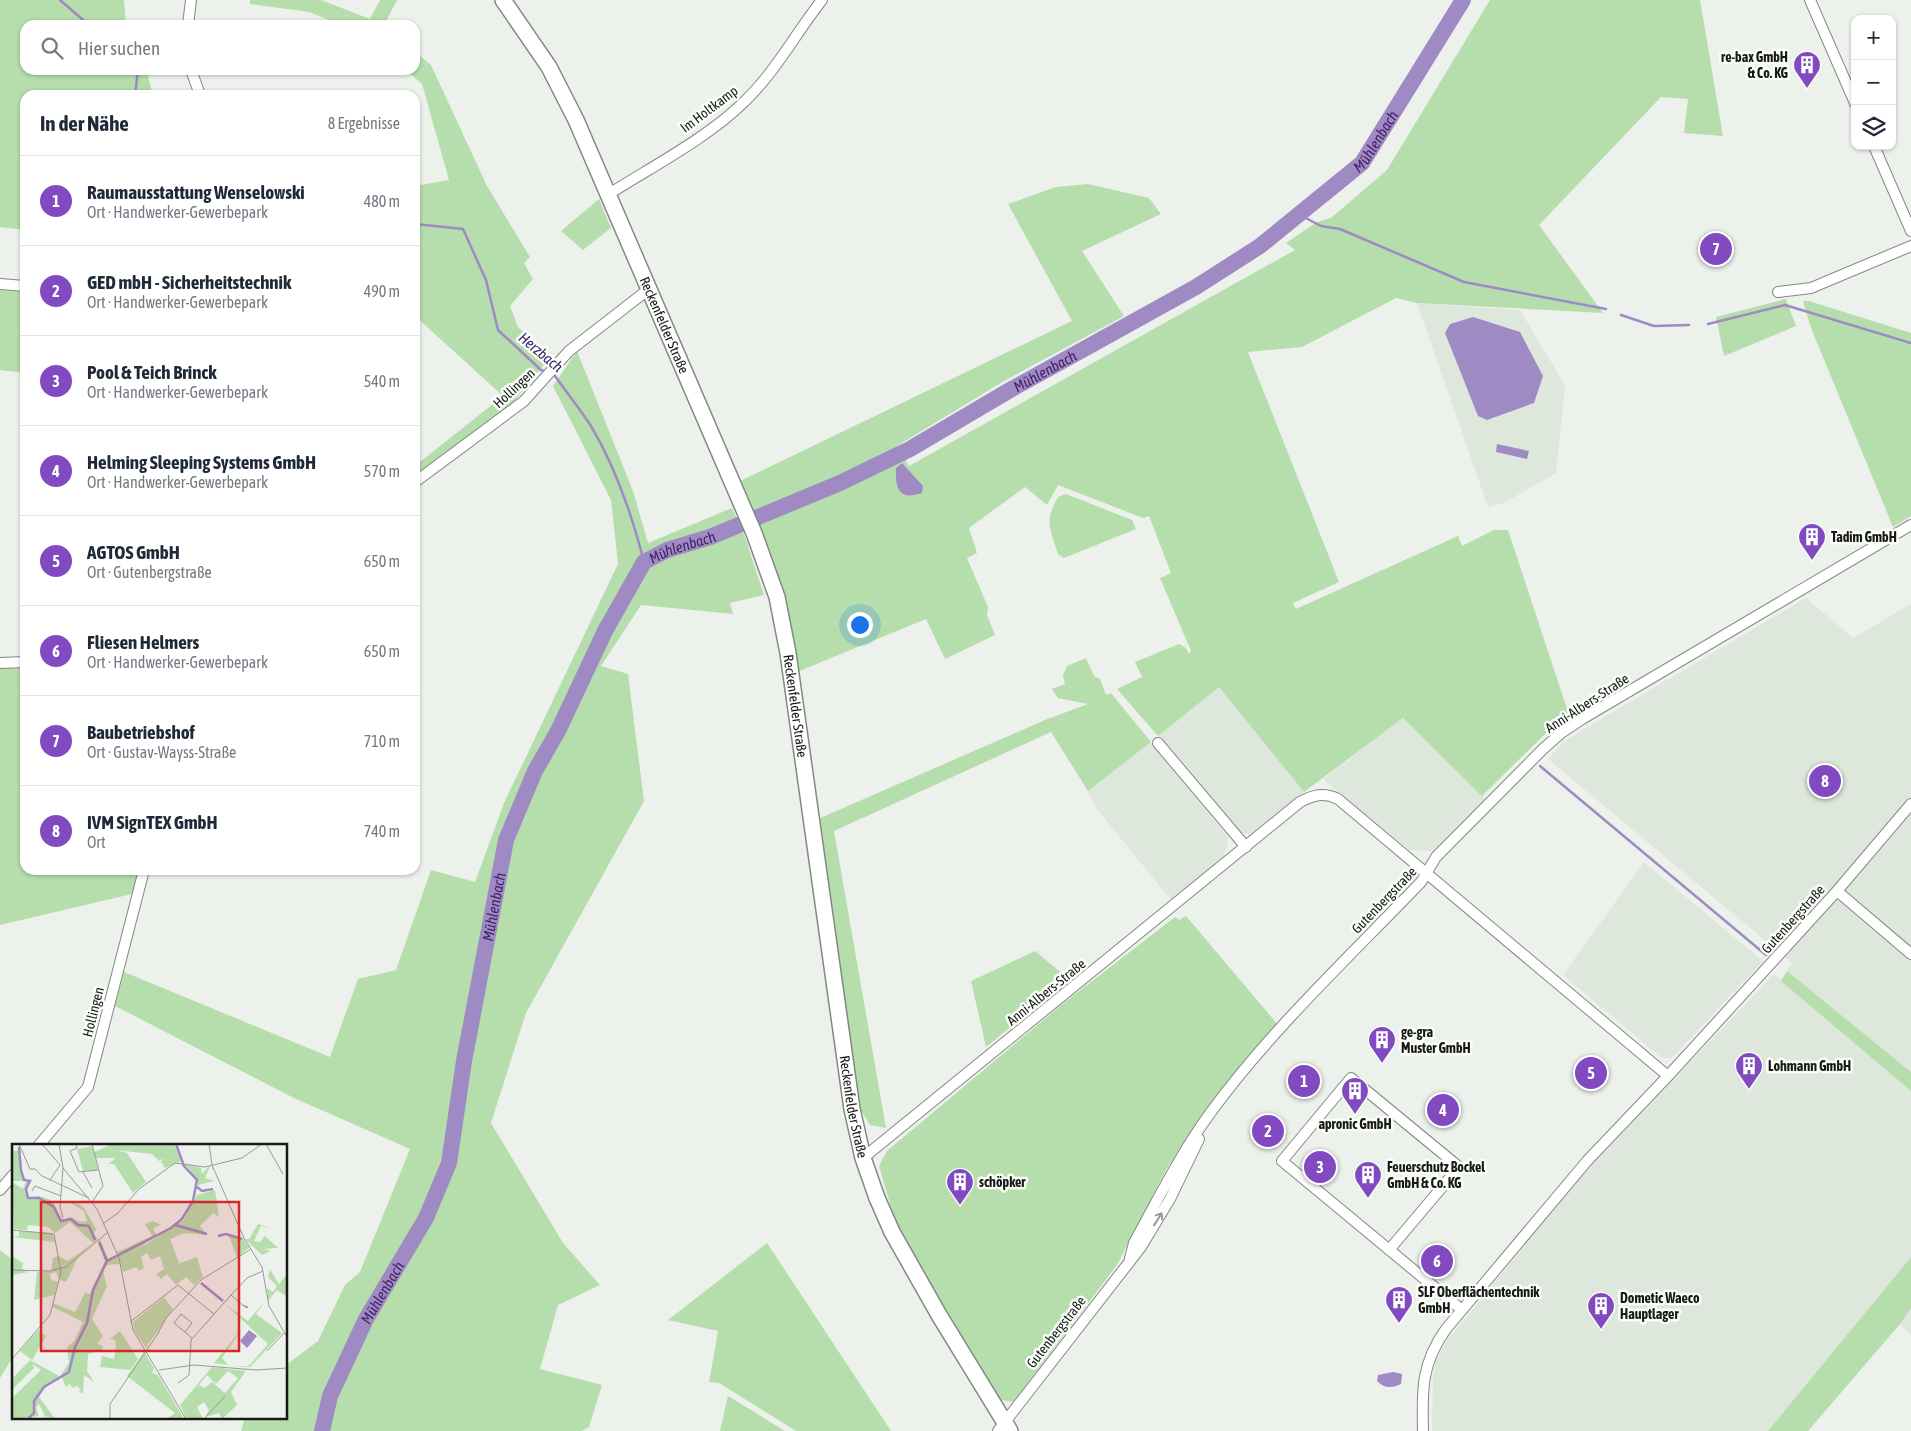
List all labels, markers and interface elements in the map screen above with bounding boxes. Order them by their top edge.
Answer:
map controls [1851,15,1896,150]
button: + [1851,15,1896,60]
search box [20,20,420,75]
icon: search [38,34,66,62]
text: Hier suchen [78,37,160,59]
place label: re-bax GmbH & Co. KG [1721,49,1789,81]
building icon: re-bax GmbH & Co. KG [1792,50,1822,89]
button: − [1851,60,1896,105]
street label: Im Holtkamp [677,82,741,136]
button: layers [1851,105,1896,150]
water label: Mühlenbach [1350,107,1401,175]
text: In der Nähe [40,111,129,135]
text: 8 Ergebnisse [328,114,400,132]
text: Raumausstattung Wenselowski [87,181,305,203]
text: 1 [52,192,60,210]
text: 480 m [364,192,400,210]
text: Ort · Handwerker-Gewerbepark [87,203,268,221]
pin: 7 [1700,230,1732,268]
text: GED mbH - Sicherheitstechnik [87,271,291,293]
street label: Reckenfelder Straße [636,274,692,376]
text: 2 [52,282,60,300]
text: 490 m [364,282,400,300]
text: Ort · Handwerker-Gewerbepark [87,293,268,311]
water label: Herzbach [516,329,566,375]
water label: Mühlenbach [1010,347,1079,395]
text: Pool & Teich Brinck [87,361,217,383]
street label: Hollingen [490,365,538,411]
text: 3 [52,372,60,390]
text: 540 m [364,372,400,390]
text: Ort · Handwerker-Gewerbepark [87,383,268,401]
text: Helming Sleeping Systems GmbH [87,451,316,473]
text: 4 [52,462,60,480]
text: 570 m [364,462,400,480]
text: Ort · Handwerker-Gewerbepark [87,473,268,491]
building icon: Tadim GmbH [1797,522,1827,561]
water label: Mühlenbach [646,527,718,567]
place label: Tadim GmbH [1831,529,1897,545]
text: AGTOS GmbH [87,541,180,563]
text: 5 [52,552,60,570]
text: 650 m [364,552,400,570]
text: Ort · Gutenbergstraße [87,563,212,581]
your location [847,612,873,638]
text: Fliesen Helmers [87,631,199,653]
text: 6 [52,642,60,660]
text: 650 m [364,642,400,660]
text: Ort · Handwerker-Gewerbepark [87,653,268,671]
street label: Reckenfelder Straße [780,653,811,758]
street label: Anni-Albers-Straße [1542,670,1632,736]
text: Baubetriebshof [87,721,195,743]
text: 7 [52,732,60,750]
text: 710 m [364,732,400,750]
text: Ort · Gustav-Wayss-Straße [87,743,236,761]
pin: 8 [1809,762,1841,800]
text: IVM SignTEX GmbH [87,811,218,833]
text: 8 [52,822,60,840]
text: 740 m [364,822,400,840]
text: Ort [87,833,106,851]
street label: Gutenbergstraße [1348,863,1420,937]
water label: Mühlenbach [478,871,508,943]
street label: Gutenbergstraße [1758,882,1828,956]
street label: Anni-Albers-Straße [1003,955,1089,1029]
street label: Hollingen [79,985,107,1039]
place label: ge-gra Muster GmbH [1401,1024,1471,1056]
building icon: ge-gra Muster GmbH [1367,1025,1397,1064]
building icon: Lohmann GmbH [1734,1051,1764,1090]
pin: 5 [1575,1054,1607,1092]
street label: Reckenfelder Straße [837,1055,871,1159]
place label: Lohmann GmbH [1768,1058,1851,1074]
pin: 1 [1288,1062,1320,1100]
building icon: apronic GmbH [1340,1076,1370,1115]
pin: 4 [1427,1091,1459,1129]
pin: 2 [1252,1112,1284,1150]
place label: apronic GmbH [1318,1116,1392,1132]
inset map [12,1144,288,1418]
pin: 3 [1304,1148,1336,1186]
place label: Feuerschutz Bockel GmbH & Co. KG [1387,1159,1485,1191]
building icon: Feuerschutz Bockel GmbH & Co. KG [1353,1160,1383,1199]
building icon: schöpker [945,1167,975,1206]
place label: schöpker [979,1174,1026,1190]
one-way arrow [1153,1212,1163,1226]
pin: 6 [1421,1242,1453,1280]
water label: Mühlenbach [357,1258,407,1326]
place label: SLF Oberflächentechnik GmbH [1418,1284,1540,1316]
building icon: SLF Oberflächentechnik GmbH [1384,1285,1414,1324]
place label: Dometic Waeco Hauptlager [1620,1290,1700,1322]
building icon: Dometic Waeco Hauptlager [1586,1291,1616,1330]
street label: Gutenbergstraße [1023,1293,1089,1371]

